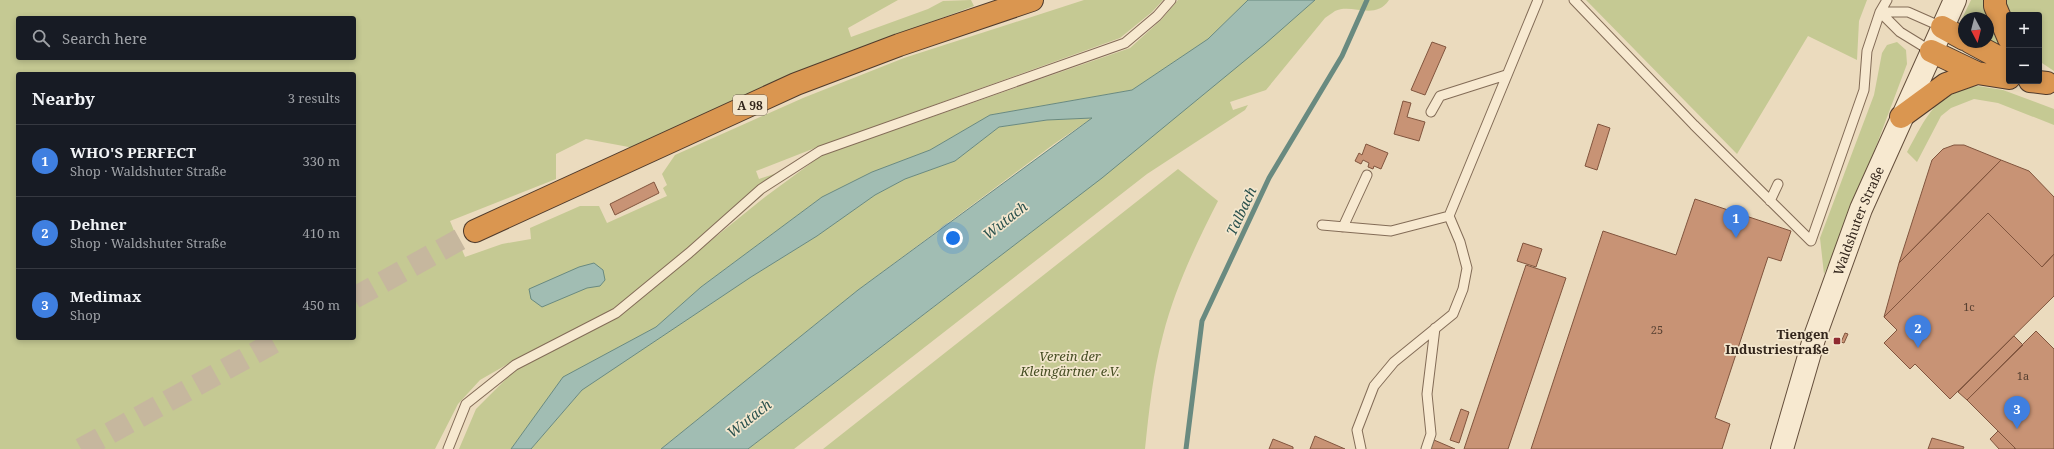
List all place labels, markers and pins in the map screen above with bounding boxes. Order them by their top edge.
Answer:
pin: 1 [1723,205,1749,238]
pin: 2 [1905,315,1931,348]
place label: Tiengen Industriestraße [1725,325,1829,358]
marker: Tiengen Industriestraße [1832,336,1842,346]
pin: 3 [2004,396,2030,429]

